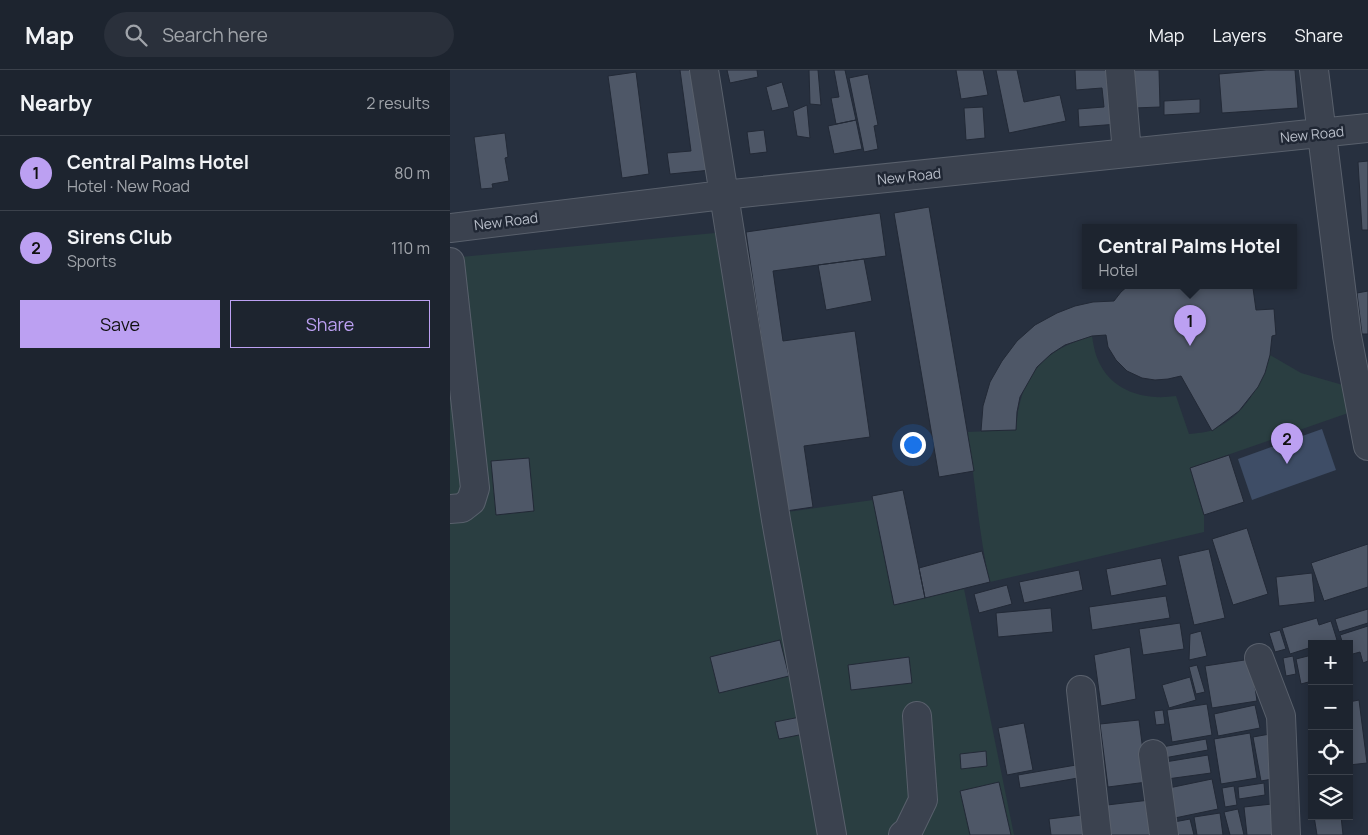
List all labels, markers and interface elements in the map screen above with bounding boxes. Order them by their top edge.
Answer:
search box [104,12,454,57]
text: Map [25,18,74,51]
icon: search [122,21,150,49]
text: Search here [162,22,268,48]
text: Map [1149,23,1184,47]
text: Layers [1212,23,1266,47]
text: Share [1294,23,1343,47]
text: Nearby [20,89,92,117]
text: 2 results [366,92,430,114]
street label: New Road [1279,121,1345,147]
text: Central Palms Hotel [67,149,249,175]
text: 1 [32,162,40,184]
text: 80 m [394,162,430,184]
street label: New Road [876,163,942,189]
text: Hotel · New Road [67,175,190,197]
street label: New Road [473,208,539,234]
text: Sirens Club [67,224,172,250]
popup [1082,224,1297,289]
text: Central Palms Hotel [1099,233,1280,259]
text: 2 [31,237,41,259]
text: 110 m [391,237,430,259]
text: Sports [67,250,116,272]
text: Hotel [1099,259,1138,281]
button: Save [20,300,220,348]
button: Share [230,300,430,348]
pin: 1 [1174,305,1206,346]
pin: 2 [1271,423,1303,464]
your location [900,432,926,458]
map controls [1308,640,1353,820]
button: + [1308,640,1353,685]
button: − [1308,685,1353,730]
button: locate [1308,730,1353,775]
button: layers [1308,775,1353,820]

